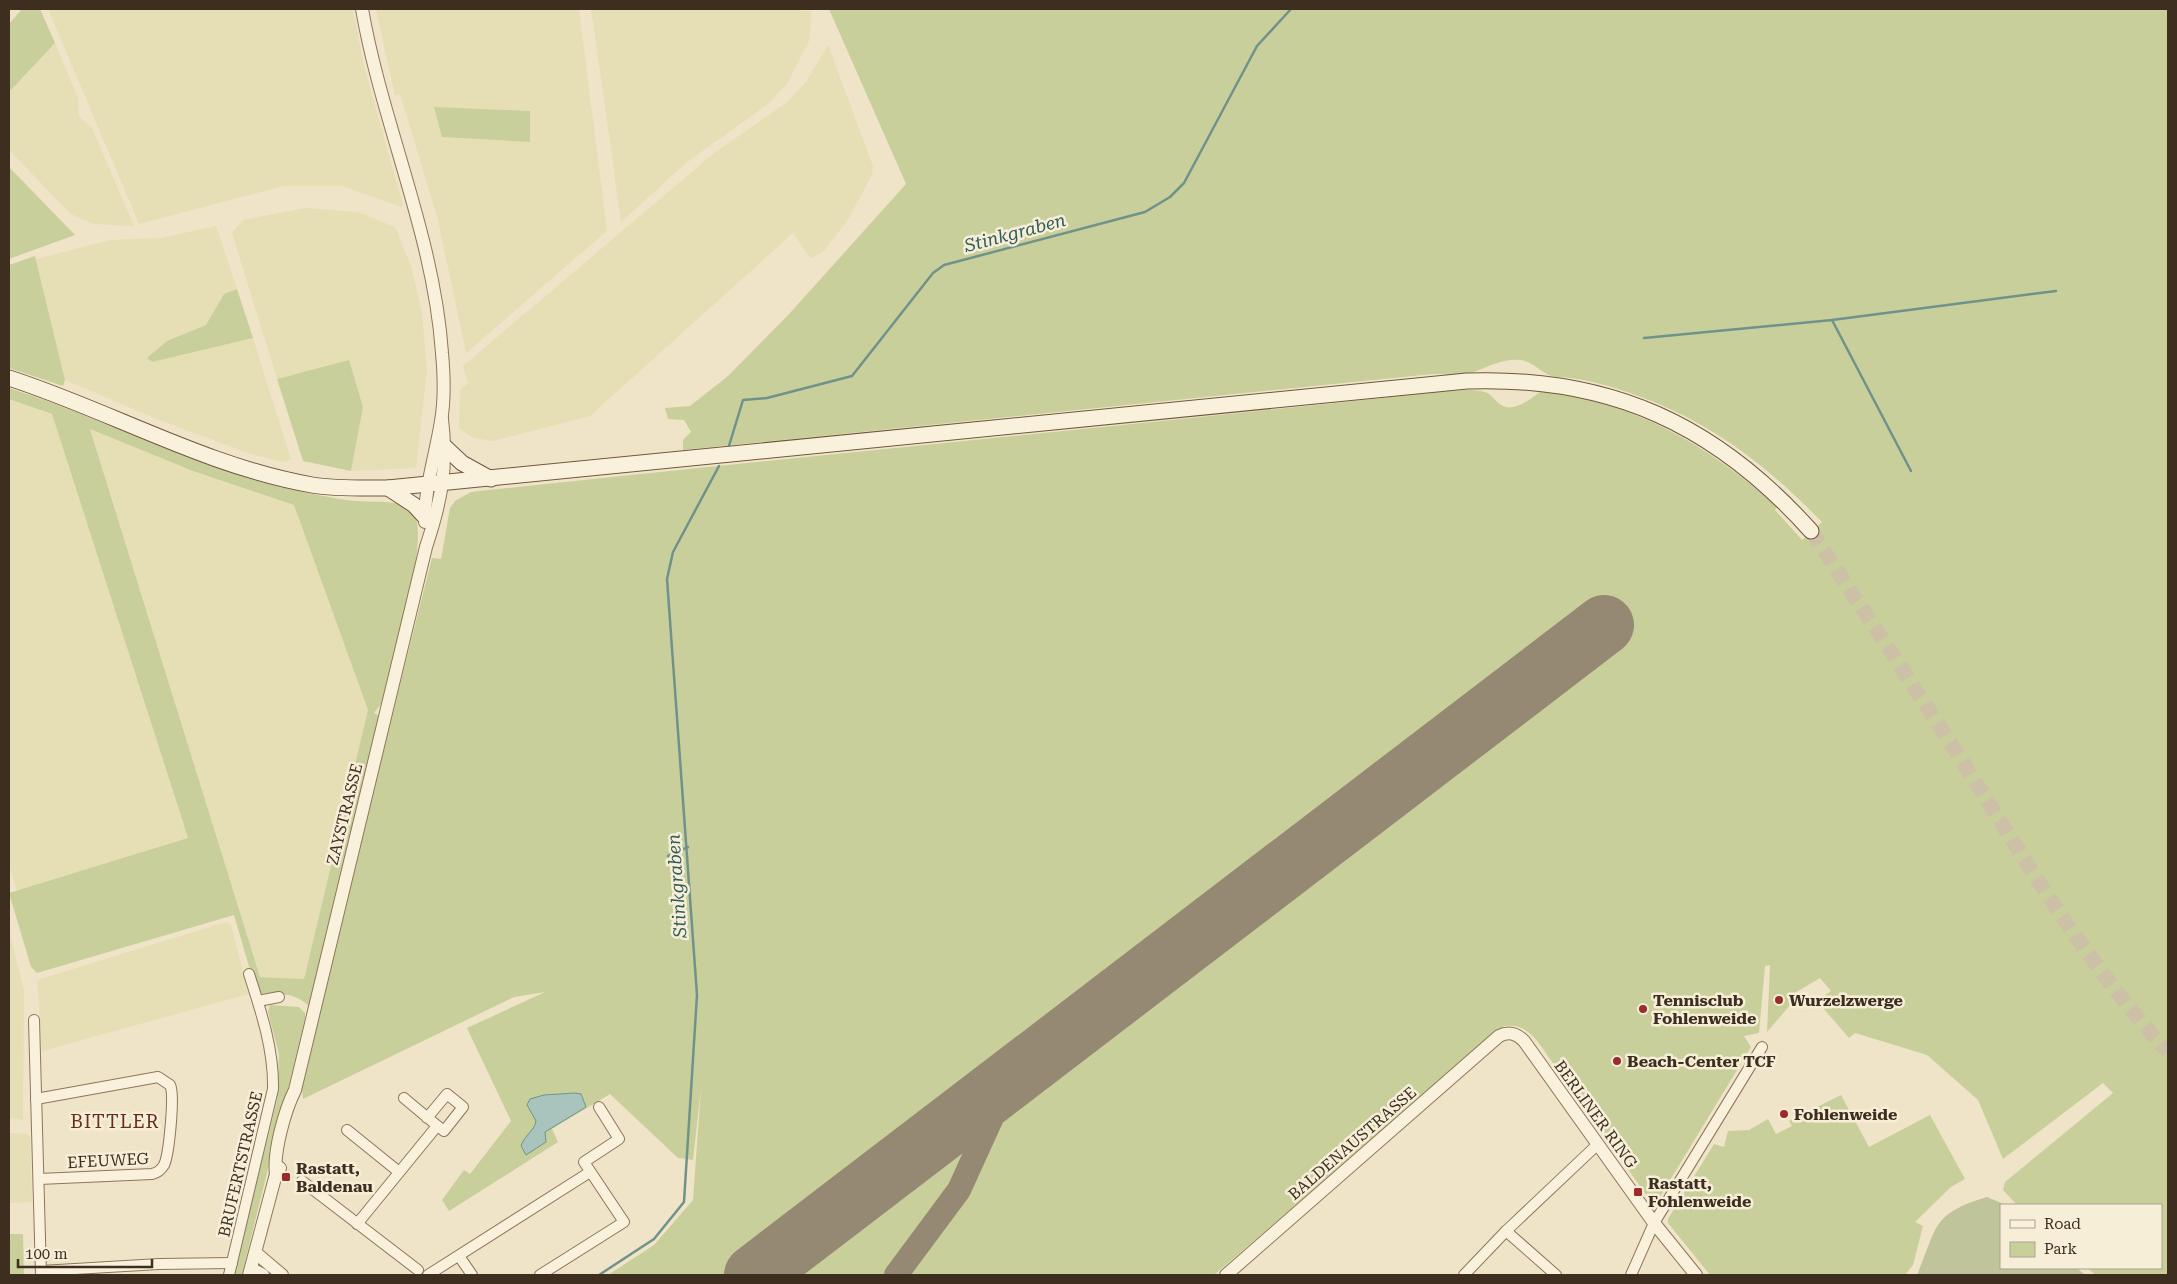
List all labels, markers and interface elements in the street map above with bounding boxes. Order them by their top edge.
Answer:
water label: Stinkgraben [961,209,1068,256]
street label: ZAYSTRASSE [323,761,366,867]
water label: Stinkgraben [662,833,691,940]
place label: Tennisclub Fohlenweide [1653,991,1756,1028]
place label: Wurzelzwerge [1789,991,1903,1010]
marker: Wurzelzwerge [1773,994,1785,1006]
marker: Tennisclub Fohlenweide [1637,1003,1649,1015]
place label: Beach-Center TCF [1627,1052,1776,1071]
marker: Beach-Center TCF [1611,1055,1623,1067]
street label: BERLINER RING [1550,1057,1641,1172]
street label: BALDENAUSTRASSE [1284,1083,1420,1204]
street label: BRUFERTSTRASSE [214,1089,266,1239]
place label: Fohlenweide [1794,1105,1897,1124]
marker: Fohlenweide [1778,1108,1790,1120]
district label: BITTLER [70,1110,160,1133]
street label: EFEUWEG [67,1149,150,1172]
place label: Rastatt, Baldenau [296,1159,373,1196]
marker: Rastatt, Baldenau [280,1171,292,1183]
place label: Rastatt, Fohlenweide [1648,1174,1751,1211]
marker: Rastatt, Fohlenweide [1632,1186,1644,1198]
legend [2000,1204,2162,1269]
text: Road [2044,1215,2081,1233]
scale bar [18,1236,151,1268]
text: Park [2044,1240,2078,1258]
text: 100 m [25,1245,68,1263]

